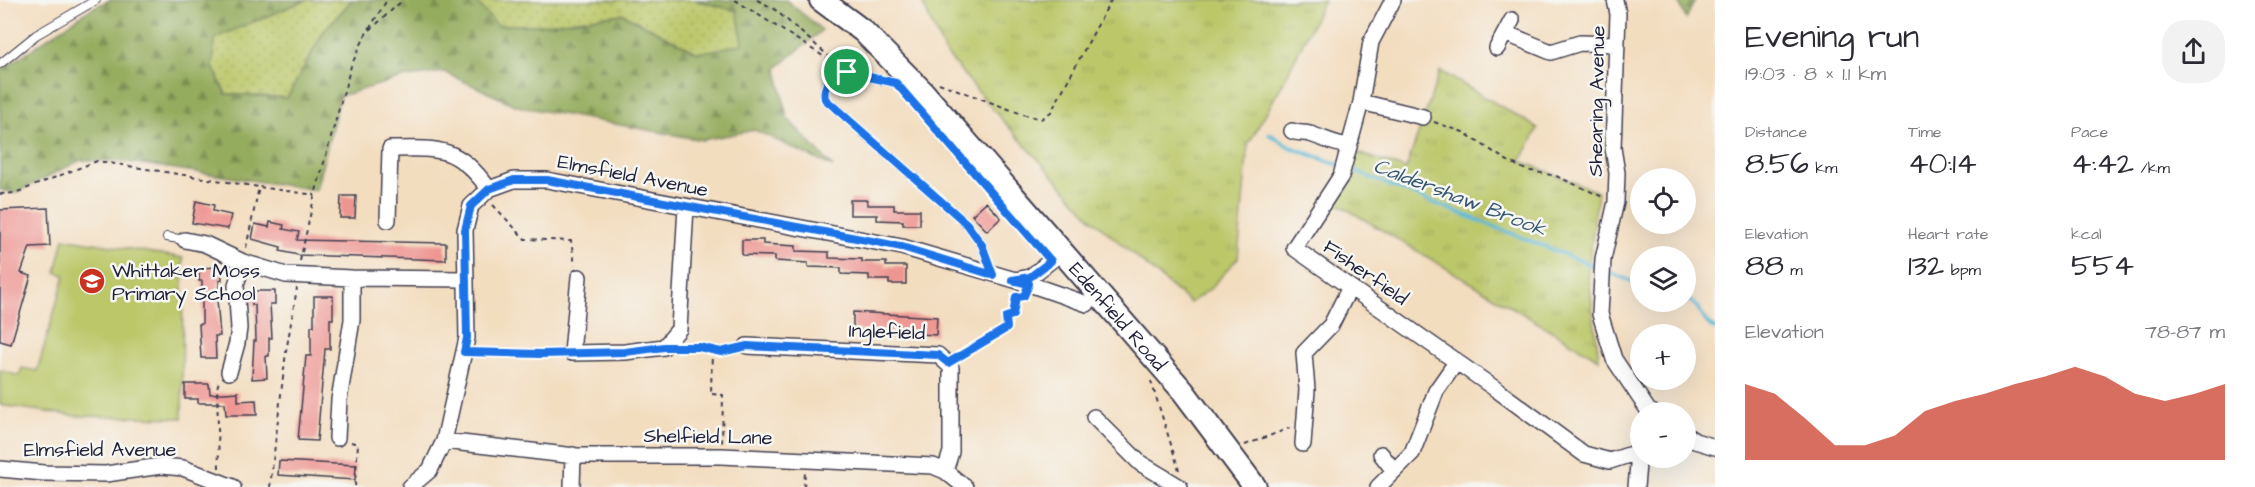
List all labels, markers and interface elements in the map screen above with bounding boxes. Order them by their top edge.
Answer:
text: Evening run [1745,14,1919,60]
button: share [2162,20,2225,83]
street label: Shearing Avenue [1582,25,1613,177]
pin [821,46,872,97]
icon: arrive [830,55,863,88]
text: 19:03 · 8 × 1.1 km [1745,60,1886,88]
text: Distance [1745,121,1807,143]
text: Time [1908,121,1942,143]
text: Pace [2071,121,2108,143]
text: 8.56 [1745,143,1809,185]
text: 40:14 [1908,143,1977,185]
text: 4:42 [2071,143,2134,185]
street label: Elmsfield Avenue [555,148,711,204]
water label: Caldershaw Brook [1369,151,1551,244]
text: km [1809,157,1837,179]
text: /km [2134,157,2170,179]
map controls [1630,168,1696,468]
button: locate [1630,168,1696,234]
text: Elevation [1745,223,1808,245]
text: Heart rate [1908,223,1988,245]
text: kcal [2071,223,2102,245]
street label: Fisherfield [1317,233,1414,312]
text: 88 [1745,245,1784,287]
text: 132 [1908,245,1944,287]
text: 554 [2071,245,2134,287]
button: layers [1630,246,1696,312]
street label: Edenfield Road [1062,256,1172,377]
place label: Whittaker Moss Primary School [112,257,260,309]
text: m [1784,259,1803,281]
text: bpm [1944,259,1981,281]
school or university icon: Whittaker Moss Primary School [77,266,107,296]
street label: Inglefield [848,317,926,348]
text: Elevation [1745,318,1824,346]
text: 78–87 m [2145,318,2225,346]
button: + [1630,324,1696,390]
button: − [1630,402,1696,468]
street label: Shelfield Lane [643,422,773,452]
street label: Elmsfield Avenue [24,436,177,464]

